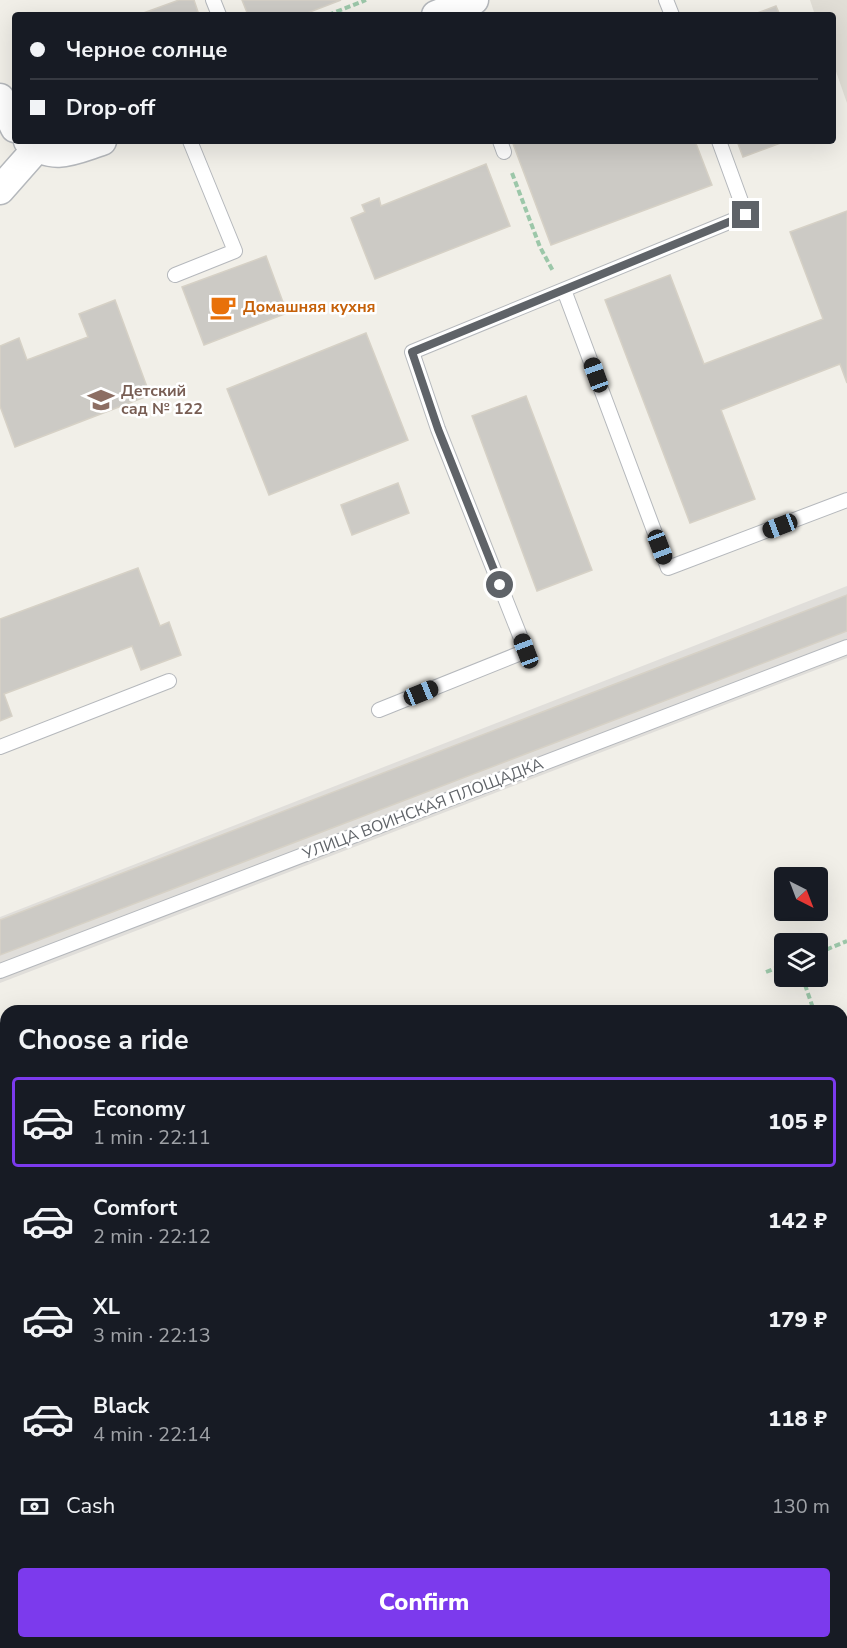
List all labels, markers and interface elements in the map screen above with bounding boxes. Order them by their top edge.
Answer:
text: Черное солнце [66,35,228,65]
text: Drop-off [66,93,155,123]
route end [732,201,759,228]
cafe icon: Домашняя кухня [208,292,238,322]
place label: Домашняя кухня [243,296,376,318]
car [581,355,611,395]
place label: Детский сад № 122 [121,380,203,420]
school or university icon: Детский сад № 122 [86,385,116,415]
car [760,511,800,541]
car [645,527,675,567]
route start [486,571,513,598]
car [511,631,541,671]
car [401,678,441,708]
street label: УЛИЦА ВОИНСКАЯ ПЛОЩАДКА [299,753,547,866]
north arrow [774,867,828,921]
map controls [774,867,828,987]
button: layers [774,933,828,987]
text: Choose a ride [18,1022,189,1059]
text: Economy [93,1094,185,1124]
icon: car [21,1095,75,1149]
text: 105 ₽ [768,1107,827,1137]
text: 1 min · 22:11 [93,1124,211,1151]
text: Comfort [93,1193,177,1223]
icon: car [21,1194,75,1248]
text: 142 ₽ [768,1206,827,1236]
text: 2 min · 22:12 [93,1223,211,1250]
text: XL [93,1292,120,1322]
icon: car [21,1293,75,1347]
text: 179 ₽ [768,1305,827,1335]
text: 3 min · 22:13 [93,1322,211,1349]
text: Black [93,1391,149,1421]
icon: car [21,1392,75,1446]
text: 118 ₽ [768,1404,827,1434]
text: 4 min · 22:14 [93,1421,211,1448]
icon: cash [18,1490,51,1523]
text: Cash [66,1491,115,1521]
text: 130 m [772,1493,830,1520]
button: Confirm [18,1568,830,1637]

